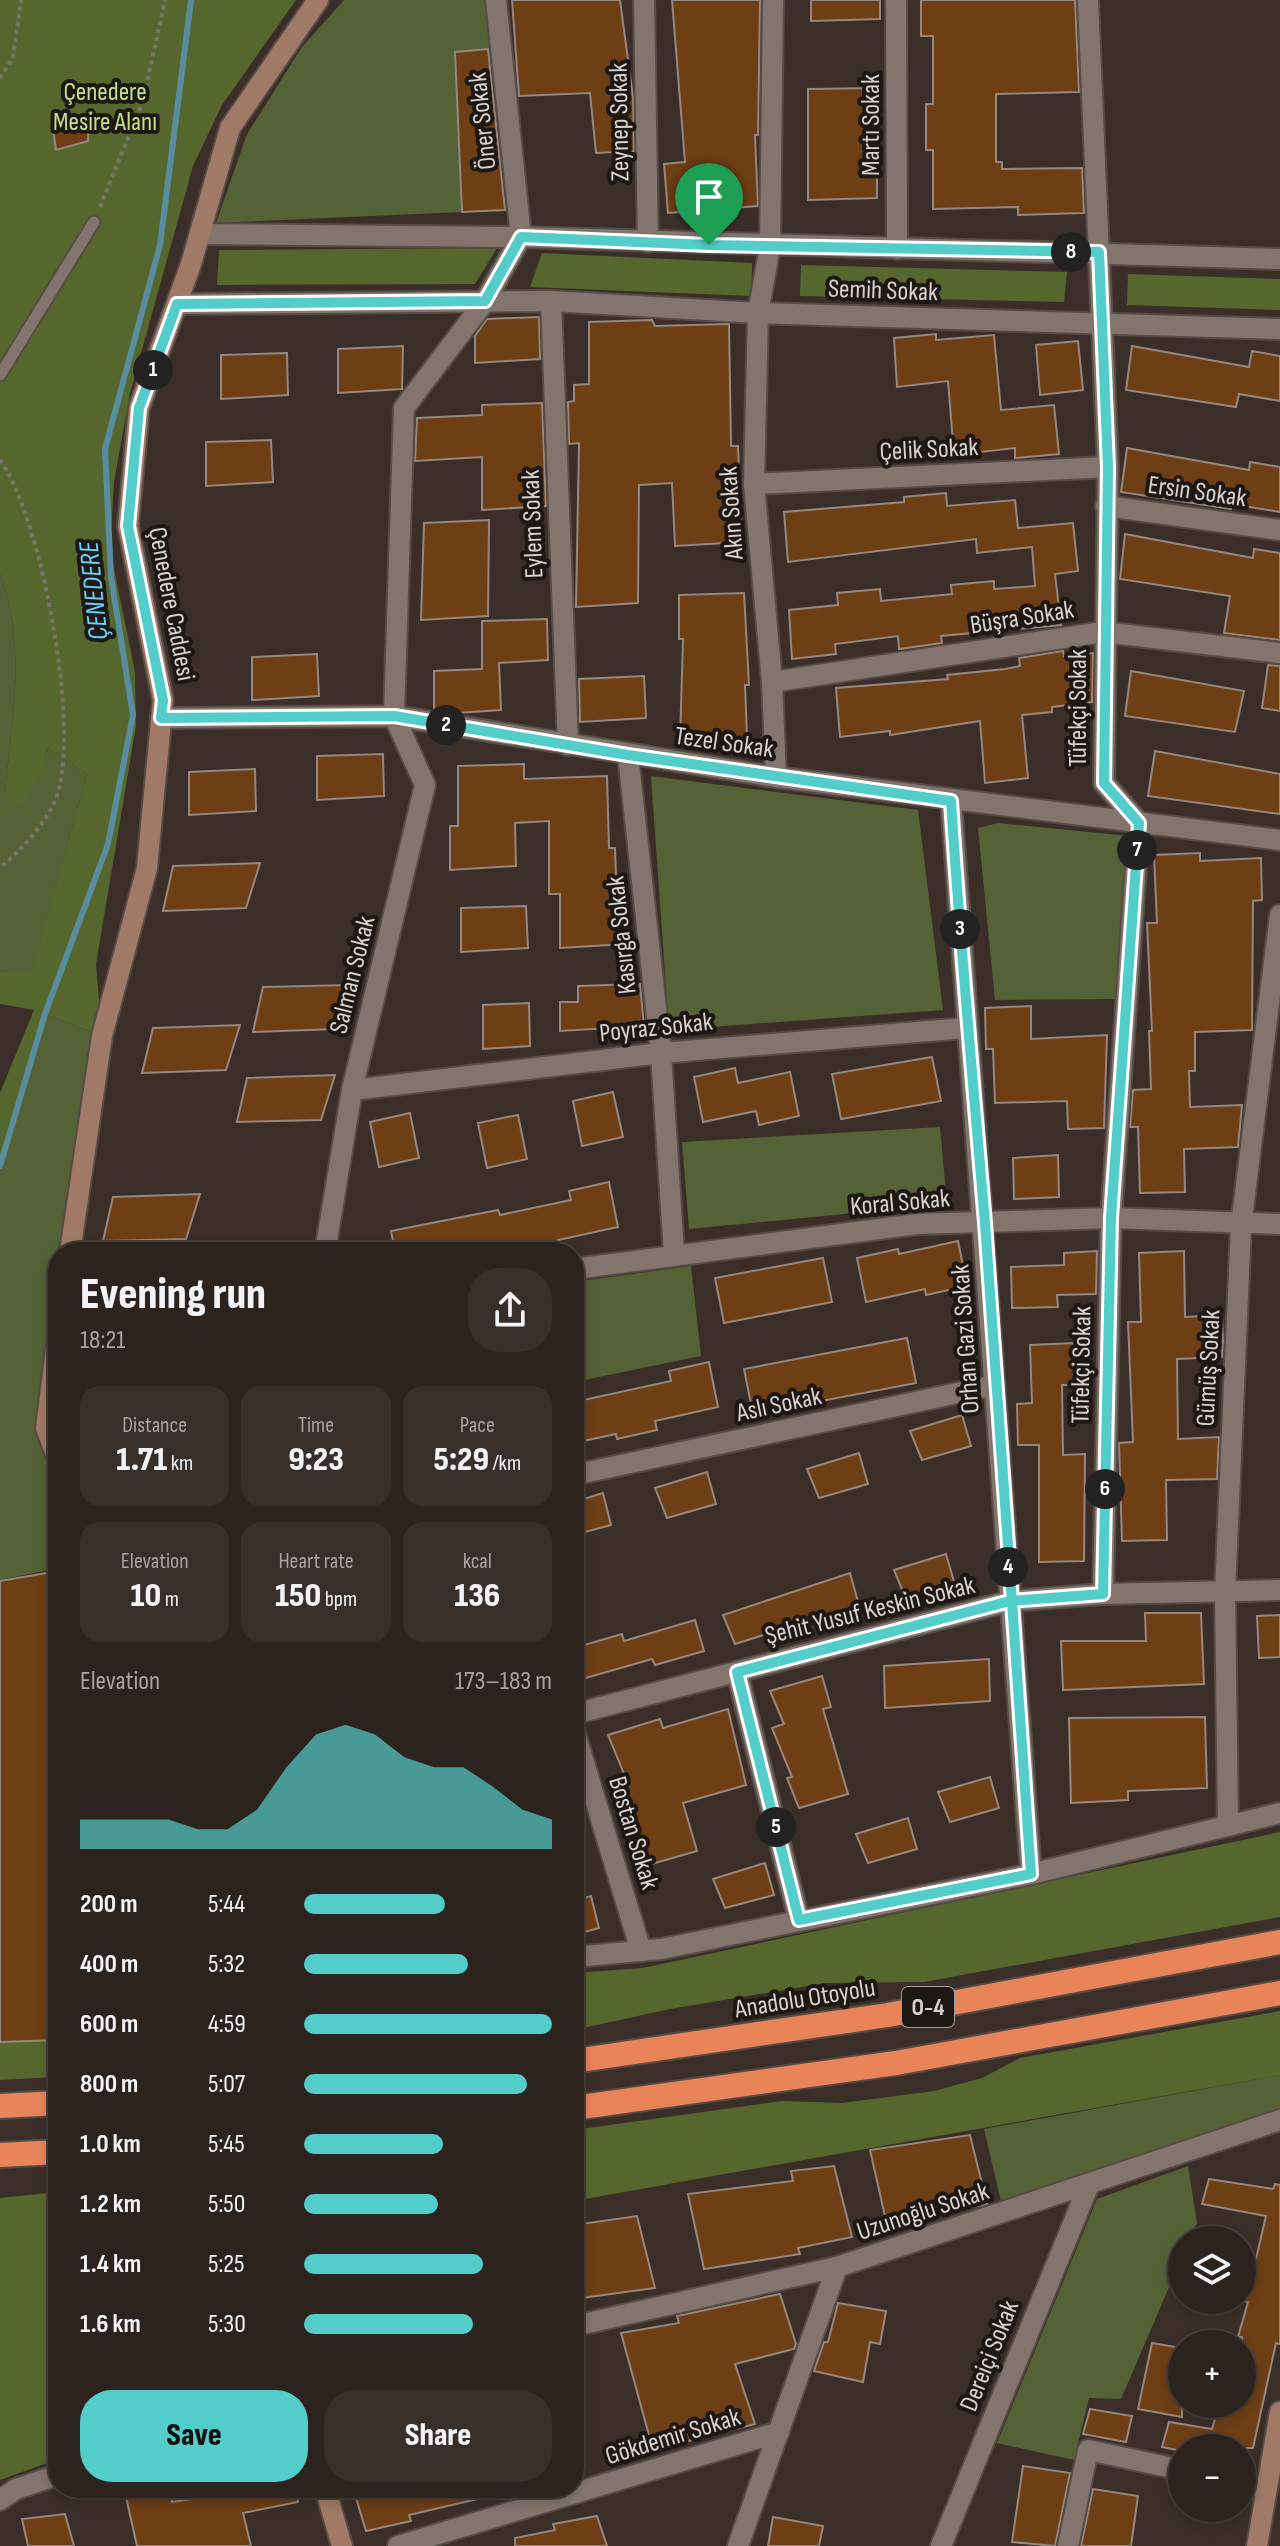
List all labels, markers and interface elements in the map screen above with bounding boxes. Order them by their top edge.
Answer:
street label: Zeynep Sokak [603,62,637,182]
street label: Öner Sokak [462,71,504,171]
street label: Martı Sokak [856,74,887,176]
park label: Çenedere Mesire Alanı [53,77,157,138]
pin [675,163,743,245]
icon: arrive [687,175,731,219]
pin: 8 [1051,232,1091,272]
text: 8 [1066,238,1076,265]
street label: Semih Sokak [827,274,939,308]
pin: 1 [133,350,173,390]
text: 1 [149,356,157,383]
street label: Çelik Sokak [879,432,979,468]
street label: Akın Sokak [713,465,751,562]
street label: Eylem Sokak [516,469,550,579]
street label: Ersin Sokak [1146,470,1248,514]
street label: Çenedere Caddesi [141,525,201,683]
water label: ÇENEDERE [72,540,116,642]
street label: Büşra Sokak [968,594,1076,642]
street label: Tüfekçi Sokak [1063,649,1094,767]
pin: 2 [426,705,466,745]
text: 2 [441,711,451,738]
street label: Tezel Sokak [673,721,775,765]
pin: 7 [1117,830,1157,870]
text: 7 [1132,836,1142,863]
street label: Kasırga Sokak [600,874,644,996]
pin: 3 [940,909,980,949]
street label: Salman Sokak [323,913,383,1037]
text: 3 [955,915,965,942]
street label: Poyraz Sokak [598,1007,714,1049]
street label: Koral Sokak [849,1183,951,1223]
street label: Orhan Gazi Sokak [945,1263,987,1415]
text: Evening run [80,1268,266,1321]
button: share [468,1268,552,1352]
street label: Tüfekçi Sokak [1065,1306,1099,1424]
street label: Gümüş Sokak [1190,1309,1228,1427]
text: 18:21 [80,1325,125,1356]
street label: Aslı Sokak [733,1381,824,1429]
text: Distance [122,1412,187,1439]
text: Time [298,1412,334,1439]
text: Pace [460,1412,495,1439]
text: 1.71 [116,1439,167,1480]
text: 9:23 [288,1439,344,1480]
text: 5:29 [434,1439,489,1480]
text: km [167,1450,193,1477]
text: /km [489,1450,521,1477]
pin: 6 [1085,1469,1125,1509]
text: 6 [1100,1475,1110,1502]
pin: 4 [988,1547,1028,1587]
text: Elevation [121,1548,189,1575]
text: Heart rate [278,1548,354,1575]
text: kcal [463,1548,492,1575]
text: 4 [1003,1553,1013,1580]
street label: Şehit Yusuf Keskin Sokak [762,1570,978,1652]
text: 10 [131,1575,161,1616]
text: 150 [275,1575,321,1616]
text: 136 [454,1575,500,1616]
text: m [161,1586,179,1613]
text: bpm [321,1586,357,1613]
text: Elevation [80,1666,160,1697]
text: 173–183 m [455,1666,552,1697]
street label: Bostan Sokak [601,1773,665,1893]
pin: 5 [756,1807,796,1847]
text: 5 [771,1813,781,1840]
text: 200 m [80,1889,137,1920]
text: 5:44 [208,1889,245,1920]
text: 400 m [80,1949,138,1980]
text: 5:32 [208,1949,245,1980]
street label: Anadolu Otoyolu [732,1973,877,2026]
road number: O-4 [902,1987,954,2027]
text: 600 m [80,2009,138,2040]
text: 4:59 [208,2009,246,2040]
text: 800 m [80,2069,138,2100]
text: 5:07 [208,2069,245,2100]
text: 1.0 km [80,2129,141,2160]
text: 5:45 [208,2129,245,2160]
street label: Uzunoğlu Sokak [853,2176,993,2248]
text: 1.2 km [80,2189,141,2220]
text: 5:50 [208,2189,245,2220]
map controls [1168,2226,1256,2522]
button: layers [1168,2226,1256,2314]
text: 1.4 km [80,2249,141,2280]
text: 5:25 [208,2249,244,2280]
street label: Dereiçi Sokak [954,2296,1026,2416]
text: 1.6 km [80,2309,141,2340]
text: 5:30 [208,2309,246,2340]
button: + [1168,2330,1256,2418]
button: Save [80,2390,308,2482]
button: Share [324,2390,552,2482]
street label: Gökdemir Sokak [602,2402,744,2472]
button: − [1168,2434,1256,2522]

